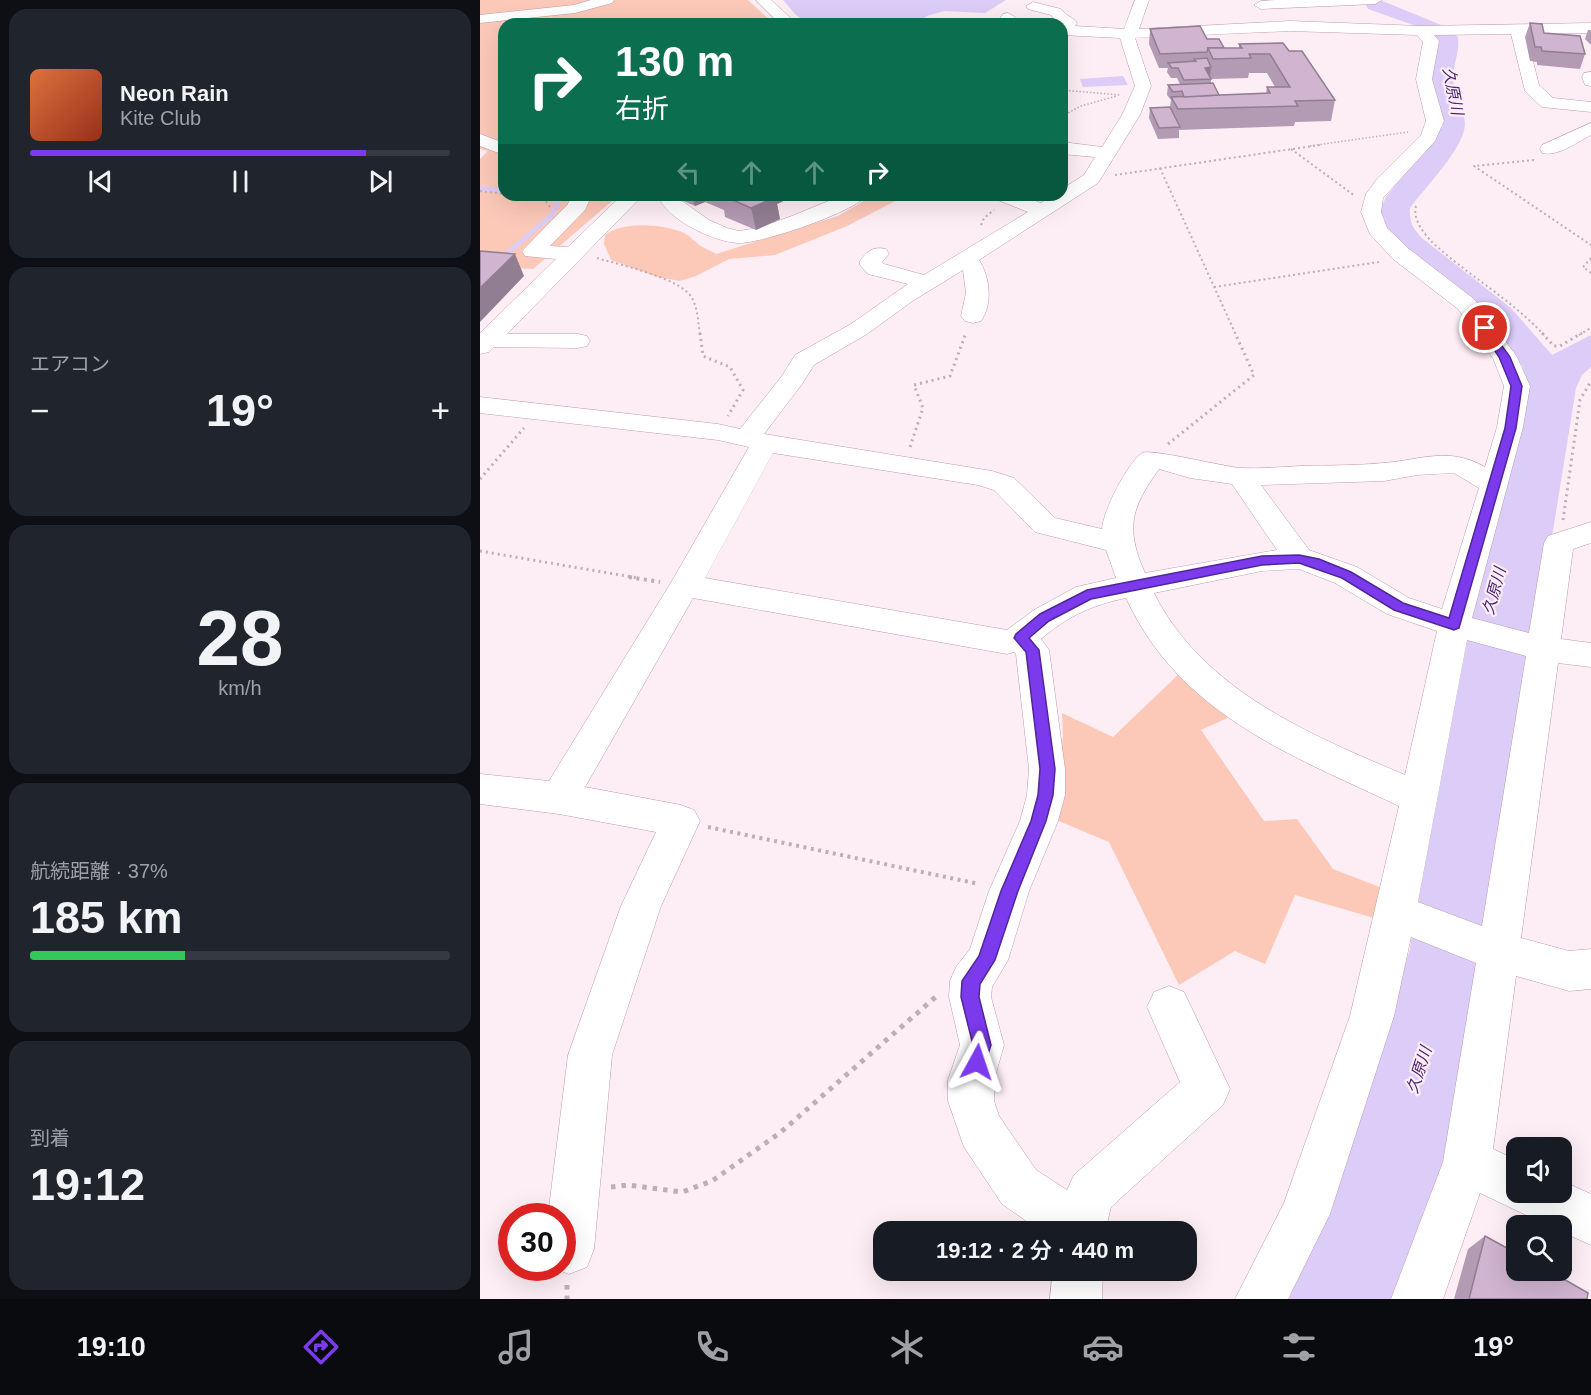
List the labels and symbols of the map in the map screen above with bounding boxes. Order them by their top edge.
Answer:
water label: 久原川 [1440,66,1466,118]
pin [1459,302,1510,353]
water label: 久原川 [1480,564,1509,616]
position arrow [945,1030,1009,1094]
water label: 久原川 [1403,1043,1435,1095]
speed limit sign: 30 [498,1203,576,1281]

